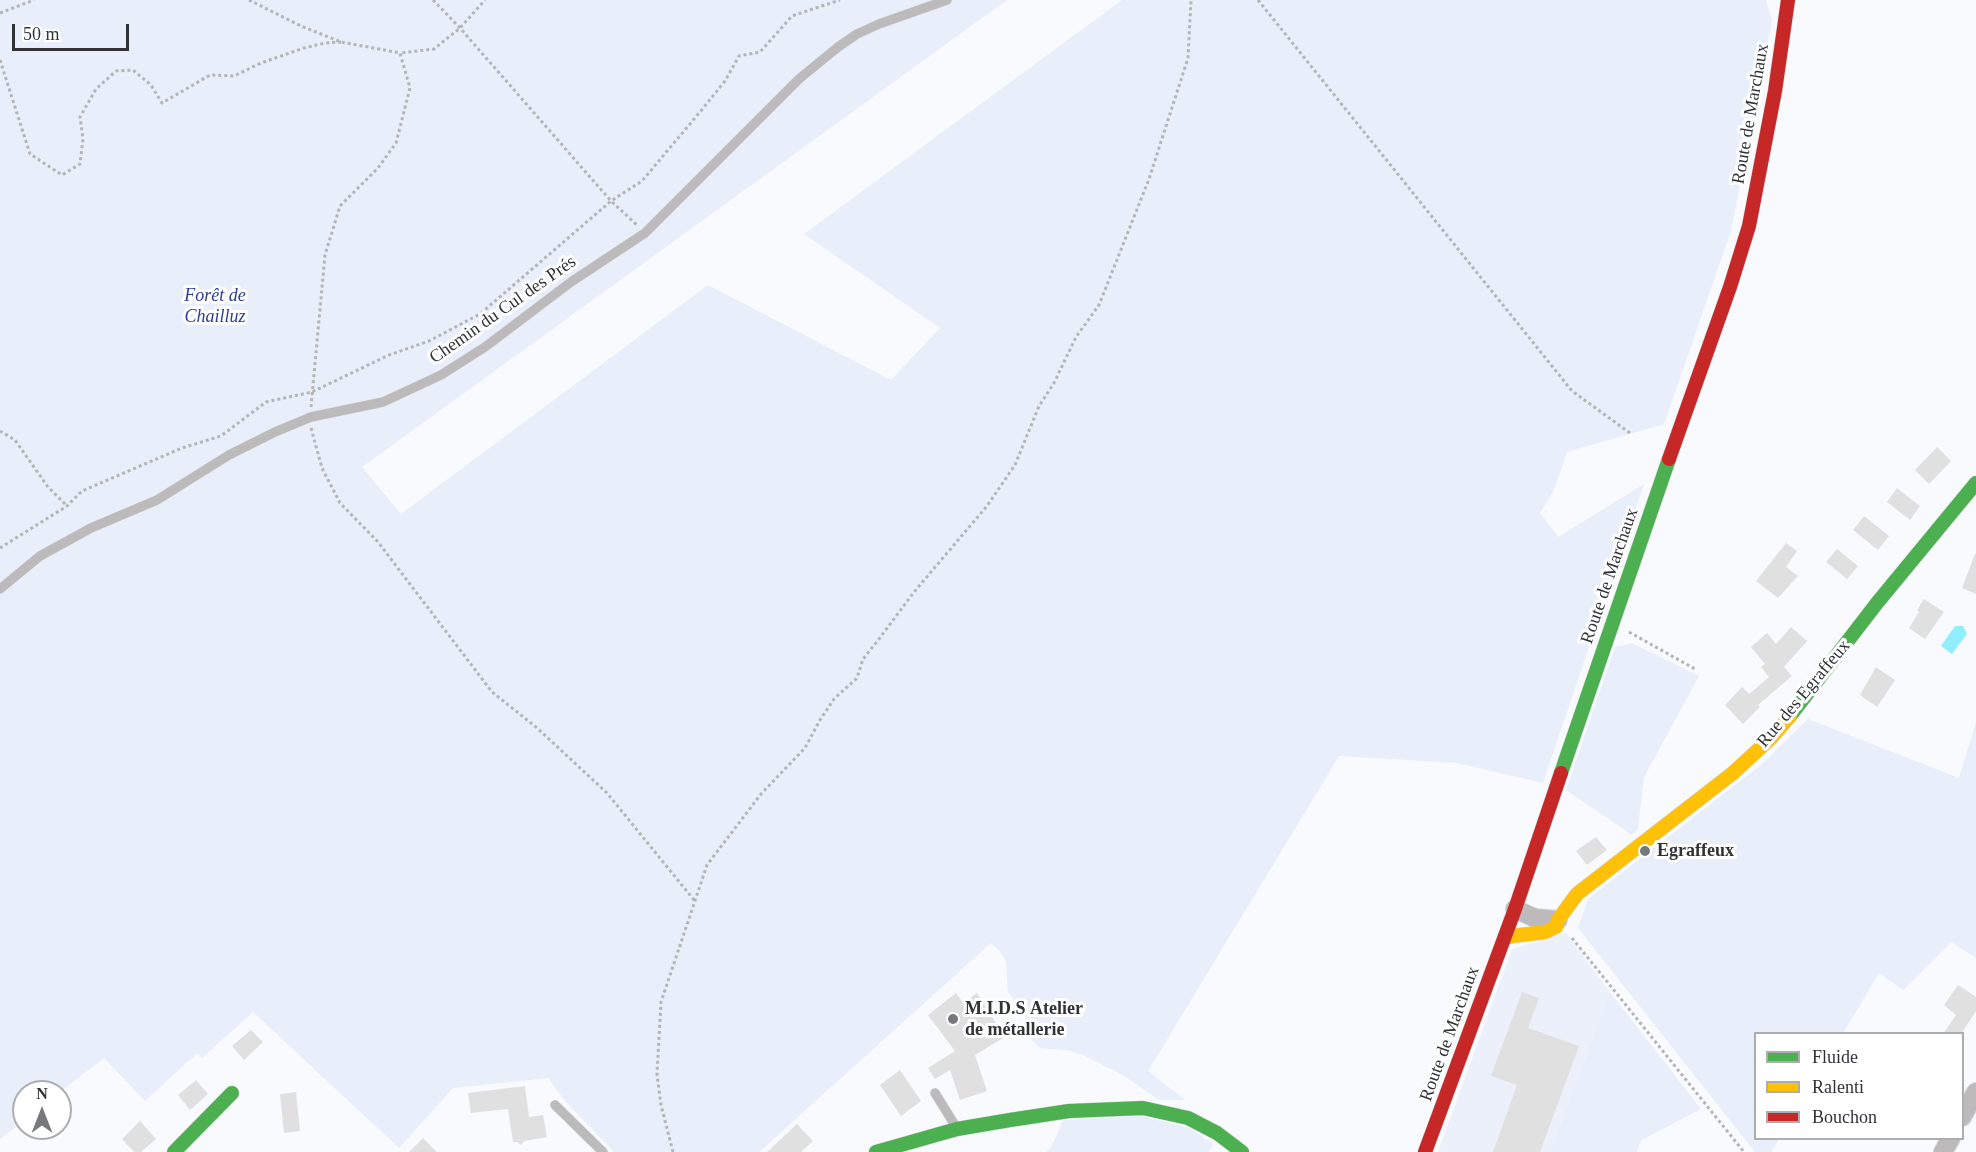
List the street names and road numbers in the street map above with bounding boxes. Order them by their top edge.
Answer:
street label: Route de Marchaux [1728,42,1774,186]
street label: Chemin du Cul des Prés [426,251,580,369]
street label: Route de Marchaux [1577,505,1643,647]
street label: Rue des Egraffeux [1753,636,1855,752]
street label: Route de Marchaux [1416,964,1484,1104]

